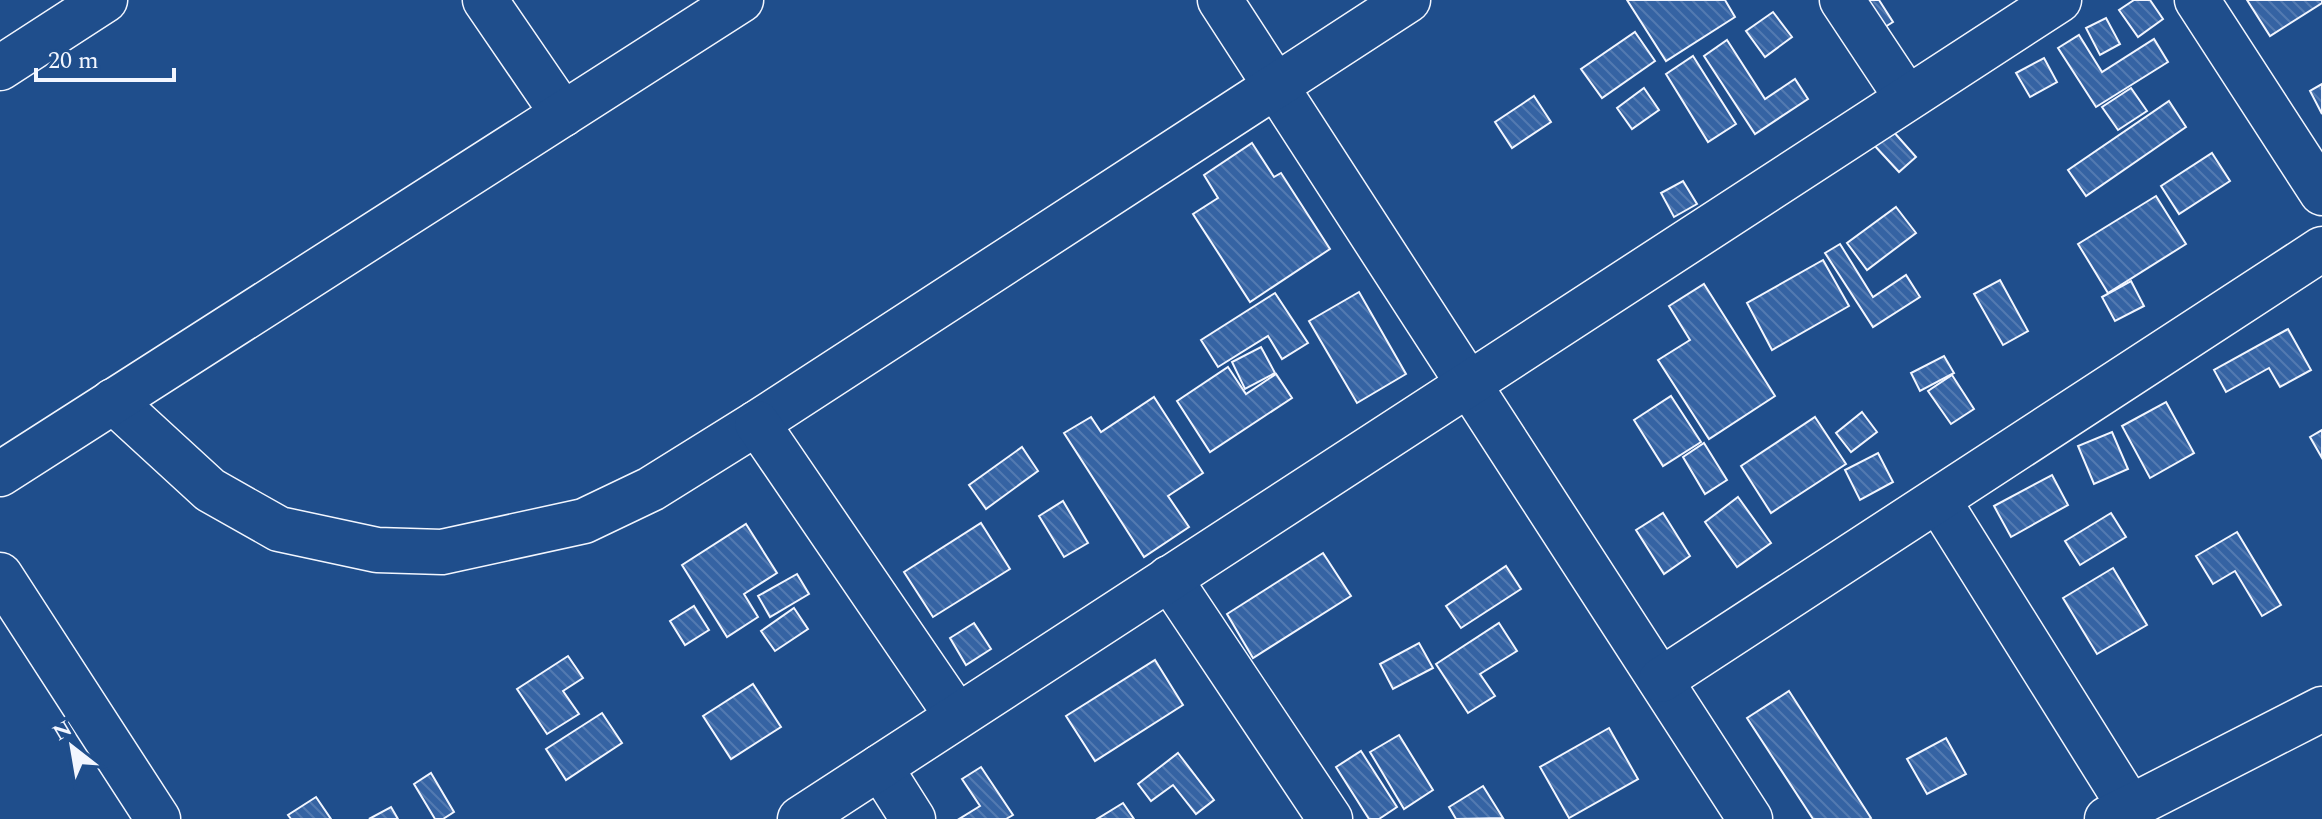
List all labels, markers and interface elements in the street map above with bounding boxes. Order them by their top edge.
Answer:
scale bar [36,32,174,82]
text: 20 m [48,43,99,79]
north arrow [32,707,112,787]
text: N [46,712,79,750]

